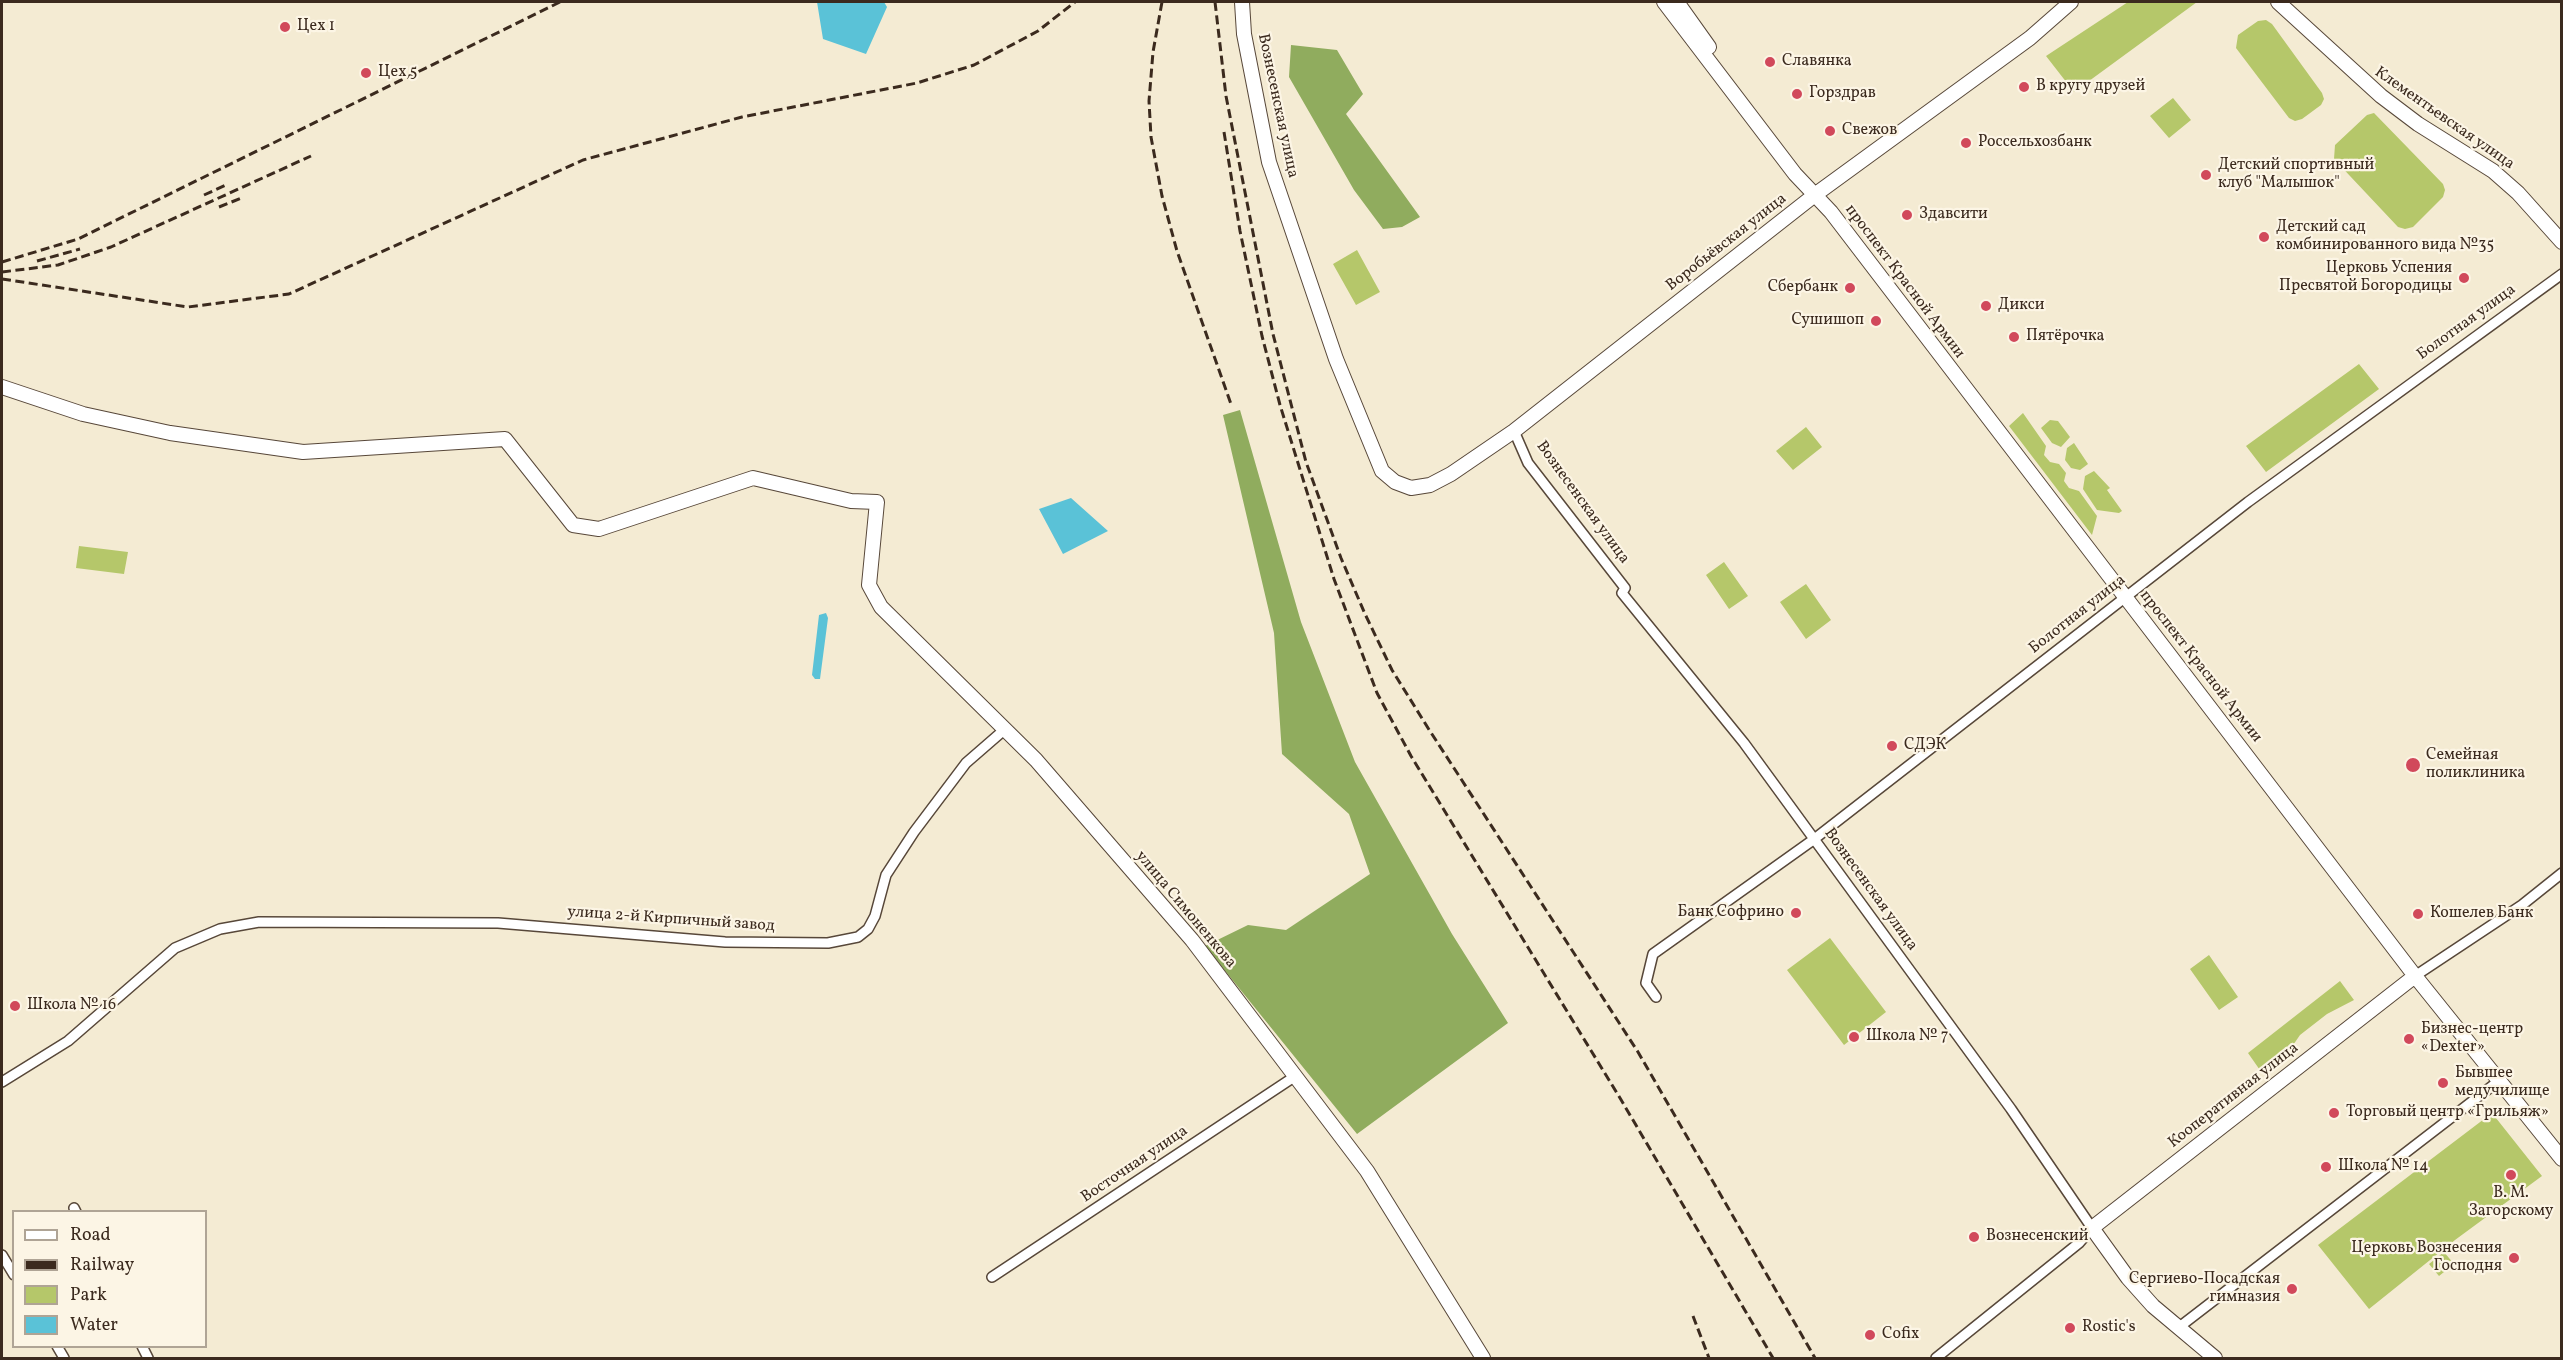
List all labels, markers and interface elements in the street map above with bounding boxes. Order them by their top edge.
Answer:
place label: Цех 1 [297,17,335,37]
marker: Цех 1 [278,20,292,34]
street label: Вознесенская улица [1252,32,1302,180]
place label: Славянка [1782,52,1852,72]
marker: Славянка [1763,55,1777,69]
place label: Цех 5 [378,63,417,83]
street label: Клементьевская улица [2370,63,2518,175]
marker: Цех 5 [359,66,373,80]
place label: В кругу друзей [2036,77,2145,97]
marker: В кругу друзей [2017,80,2031,94]
place label: Горздрав [1809,84,1876,104]
marker: Горздрав [1790,87,1804,101]
place label: Свежов [1842,121,1897,141]
marker: Свежов [1823,124,1837,138]
place label: Россельхозбанк [1978,133,2092,153]
marker: Россельхозбанк [1959,136,1973,150]
place label: Детский спортивный клуб "Малышок" [2218,156,2374,194]
marker: Детский спортивный клуб "Малышок" [2199,168,2213,182]
street label: Воробьёвская улица [1663,190,1791,296]
street label: проспект Красной Армии [1840,201,1968,363]
place label: Здавсити [1919,205,1988,225]
marker: Здавсити [1900,208,1914,222]
place label: Детский сад комбинированного вида №35 [2276,218,2494,256]
marker: Детский сад комбинированного вида №35 [2257,230,2271,244]
place label: Церковь Успения Пресвятой Богородицы [2279,259,2452,297]
marker: Церковь Успения Пресвятой Богородицы [2457,271,2471,285]
place label: Сбербанк [1768,278,1838,298]
marker: Сбербанк [1843,281,1857,295]
street label: Болотная улица [2414,281,2520,365]
place label: Дикси [1998,296,2045,316]
marker: Дикси [1979,299,1993,313]
place label: Сушишоп [1791,311,1864,331]
marker: Сушишоп [1869,314,1883,328]
place label: Пятёрочка [2026,327,2104,347]
marker: Пятёрочка [2007,330,2021,344]
street label: Вознесенская улица [1531,438,1633,568]
street label: Болотная улица [2026,571,2130,659]
street label: проспект Красной Армии [2135,587,2265,747]
place label: СДЭК [1904,736,1946,756]
marker: СДЭК [1885,739,1899,753]
place label: Семейная поликлиника [2426,746,2525,784]
marker: Семейная поликлиника [2404,756,2422,774]
street label: Вознесенская улица [1819,825,1921,955]
street label: улица Симоненкова [1130,847,1240,973]
street label: улица 2-й Кирпичный завод [567,903,775,937]
place label: Банк Софрино [1677,903,1784,923]
place label: Кошелев Банк [2430,904,2533,924]
marker: Банк Софрино [1789,906,1803,920]
marker: Кошелев Банк [2411,907,2425,921]
place label: Школа № 16 [27,996,116,1016]
marker: Школа № 16 [8,999,22,1013]
place label: Бизнес-центр «Dexter» [2421,1020,2523,1058]
place label: Школа № 7 [1866,1027,1948,1047]
marker: Школа № 7 [1847,1030,1861,1044]
marker: Бизнес-центр «Dexter» [2402,1032,2416,1046]
street label: Кооперативная улица [2165,1039,2303,1153]
place label: Бывшее медучилище [2455,1064,2550,1102]
marker: Бывшее медучилище [2436,1076,2450,1090]
place label: Торговый центр «Грильяж» [2346,1103,2549,1123]
marker: Торговый центр «Грильяж» [2327,1106,2341,1120]
street label: Восточная улица [1078,1122,1192,1208]
place label: Школа № 14 [2338,1157,2428,1177]
marker: Школа № 14 [2319,1160,2333,1174]
marker: В. М. Загорскому [2504,1168,2518,1182]
place label: В. М. Загорскому [2469,1184,2553,1222]
legend [12,1210,207,1348]
text: Road [70,1223,111,1248]
place label: Вознесенский [1986,1227,2088,1247]
marker: Вознесенский [1967,1230,1981,1244]
place label: Церковь Вознесения Господня [2351,1239,2502,1277]
marker: Церковь Вознесения Господня [2507,1251,2521,1265]
text: Railway [70,1253,134,1278]
place label: Сергиево-Посадская гимназия [2129,1270,2280,1308]
marker: Сергиево-Посадская гимназия [2285,1282,2299,1296]
text: Park [70,1283,107,1308]
text: Water [70,1313,118,1338]
place label: Rostic's [2082,1318,2136,1338]
marker: Rostic's [2063,1321,2077,1335]
place label: Cofix [1882,1325,1919,1345]
marker: Cofix [1863,1328,1877,1342]

